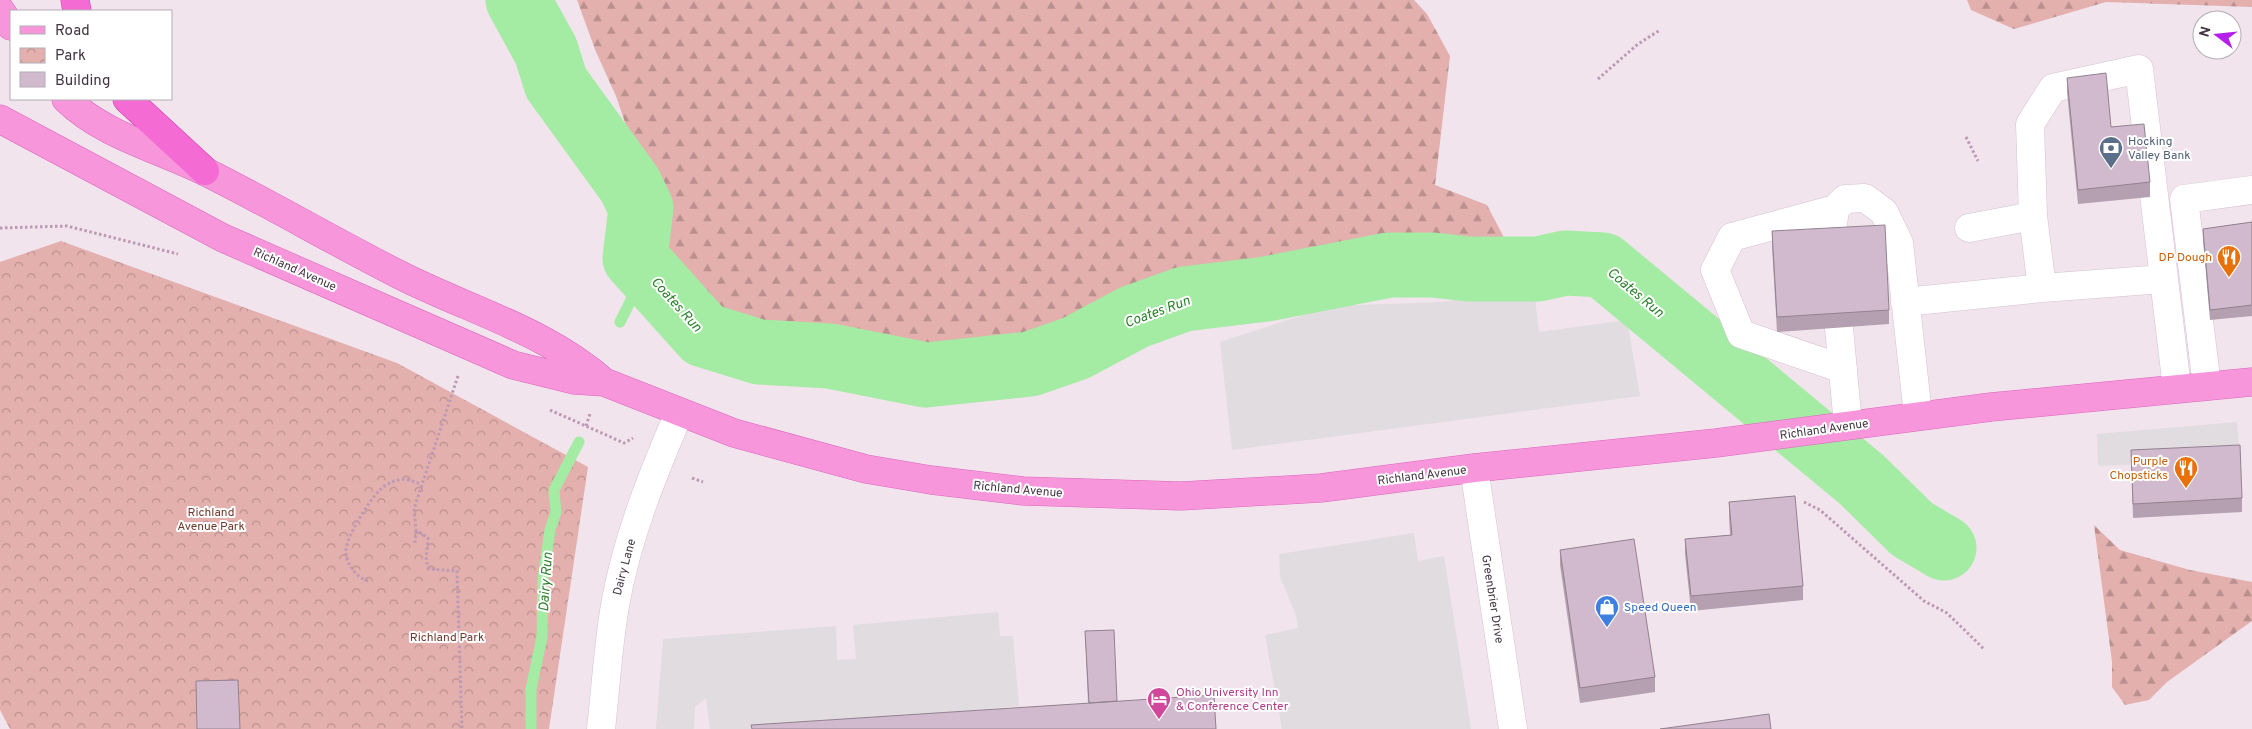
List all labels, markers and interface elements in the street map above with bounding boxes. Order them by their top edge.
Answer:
legend [10,10,172,100]
north arrow [2192,10,2242,60]
text: Road [55,22,90,41]
text: N [2196,25,2216,39]
text: Park [55,47,86,66]
text: Building [55,72,110,91]
place label: Hocking Valley Bank [2128,134,2191,164]
bank icon: Hocking Valley Bank [2098,135,2124,169]
street label: Richland Avenue [250,244,339,295]
restaurant icon: DP Dough [2216,244,2242,278]
place label: DP Dough [2159,250,2212,266]
water label: Coates Run [1603,265,1667,322]
water label: Coates Run [647,274,705,336]
water label: Coates Run [1122,293,1193,332]
street label: Richland Avenue [1779,416,1870,444]
place label: Purple Chopsticks [2109,454,2168,484]
restaurant icon: Purple Chopsticks [2173,455,2199,489]
street label: Richland Avenue [1377,463,1468,489]
street label: Richland Avenue [973,478,1063,502]
park label: Richland Avenue Park [177,505,245,535]
street label: Dairy Lane [610,537,640,597]
water label: Dairy Run [536,551,557,612]
street label: Greenbrier Drive [1477,554,1507,645]
shop icon: Speed Queen [1594,594,1620,628]
place label: Speed Queen [1624,600,1697,616]
park label: Richland Park [410,630,484,646]
place label: Ohio University Inn & Conference Center [1176,685,1289,715]
hotel icon: Ohio University Inn & Conference Center [1146,686,1172,720]

